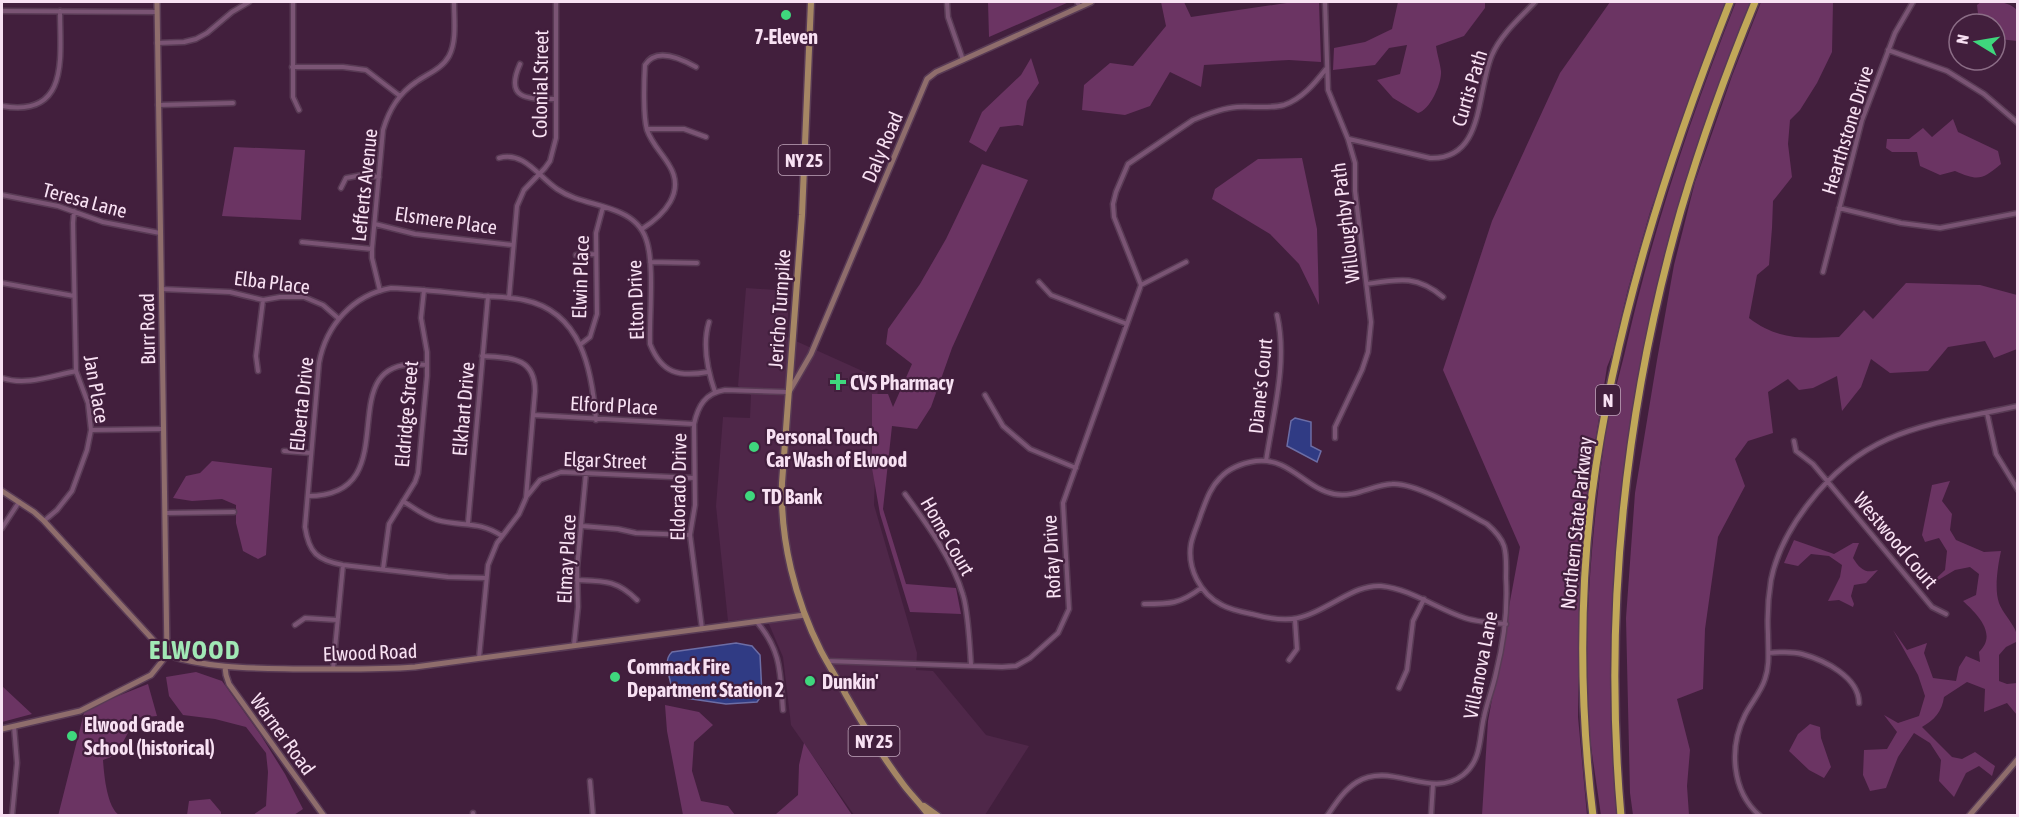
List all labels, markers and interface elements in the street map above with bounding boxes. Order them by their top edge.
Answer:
marker: 7-Eleven [779,8,793,22]
north arrow [1947,12,2007,72]
place label: 7-Eleven [754,25,818,48]
street label: Colonial Street [528,29,552,138]
text: N [1953,33,1972,45]
street label: Curtis Path [1446,47,1492,129]
street label: Hearthstone Drive [1816,63,1878,197]
street label: Daly Road [857,108,907,186]
street label: Lefferts Avenue [347,127,381,243]
road number: NY 25 [778,145,830,175]
street label: Willoughby Path [1326,161,1364,285]
street label: Teresa Lane [40,178,130,222]
street label: Elsmere Place [393,201,499,239]
street label: Elwin Place [567,235,593,319]
street label: Jericho Turnpike [763,248,795,370]
street label: Elton Drive [622,260,648,340]
street label: Elba Place [233,266,311,298]
street label: Burr Road [135,293,159,365]
street label: Diane's Court [1244,337,1276,435]
street label: Jan Place [80,353,114,425]
street label: Elberta Drive [285,356,317,452]
street label: Eldridge Street [390,359,422,468]
street label: Elkhart Drive [447,361,479,457]
place label: CVS Pharmacy [850,371,955,394]
marker: CVS Pharmacy [831,375,845,389]
road number: N [1596,385,1620,415]
street label: Elford Place [570,391,658,419]
place label: Personal Touch Car Wash of Elwood [766,425,907,471]
street label: Eldorado Drive [666,433,690,541]
street label: Northern State Parkway [1556,436,1596,610]
marker: Personal Touch Car Wash of Elwood [747,440,761,454]
street label: Elgar Street [563,447,647,473]
place label: TD Bank [762,485,822,508]
street label: Westwood Court [1849,487,1943,593]
marker: TD Bank [743,489,757,503]
street label: Home Court [916,493,980,580]
street label: Elmay Place [552,514,580,604]
street label: Rofay Drive [1037,514,1065,600]
street label: Villanova Lane [1458,609,1502,721]
district label: ELWOOD [149,635,241,665]
street label: Elwood Road [322,639,418,665]
place label: Commack Fire Department Station 2 [627,655,784,701]
marker: Commack Fire Department Station 2 [608,670,622,684]
place label: Dunkin' [822,670,879,693]
marker: Dunkin' [803,674,817,688]
street label: Warner Road [246,689,320,779]
place label: Elwood Grade School (historical) [84,713,215,759]
road number: NY 25 [848,726,900,756]
marker: Elwood Grade School (historical) [65,729,79,743]

